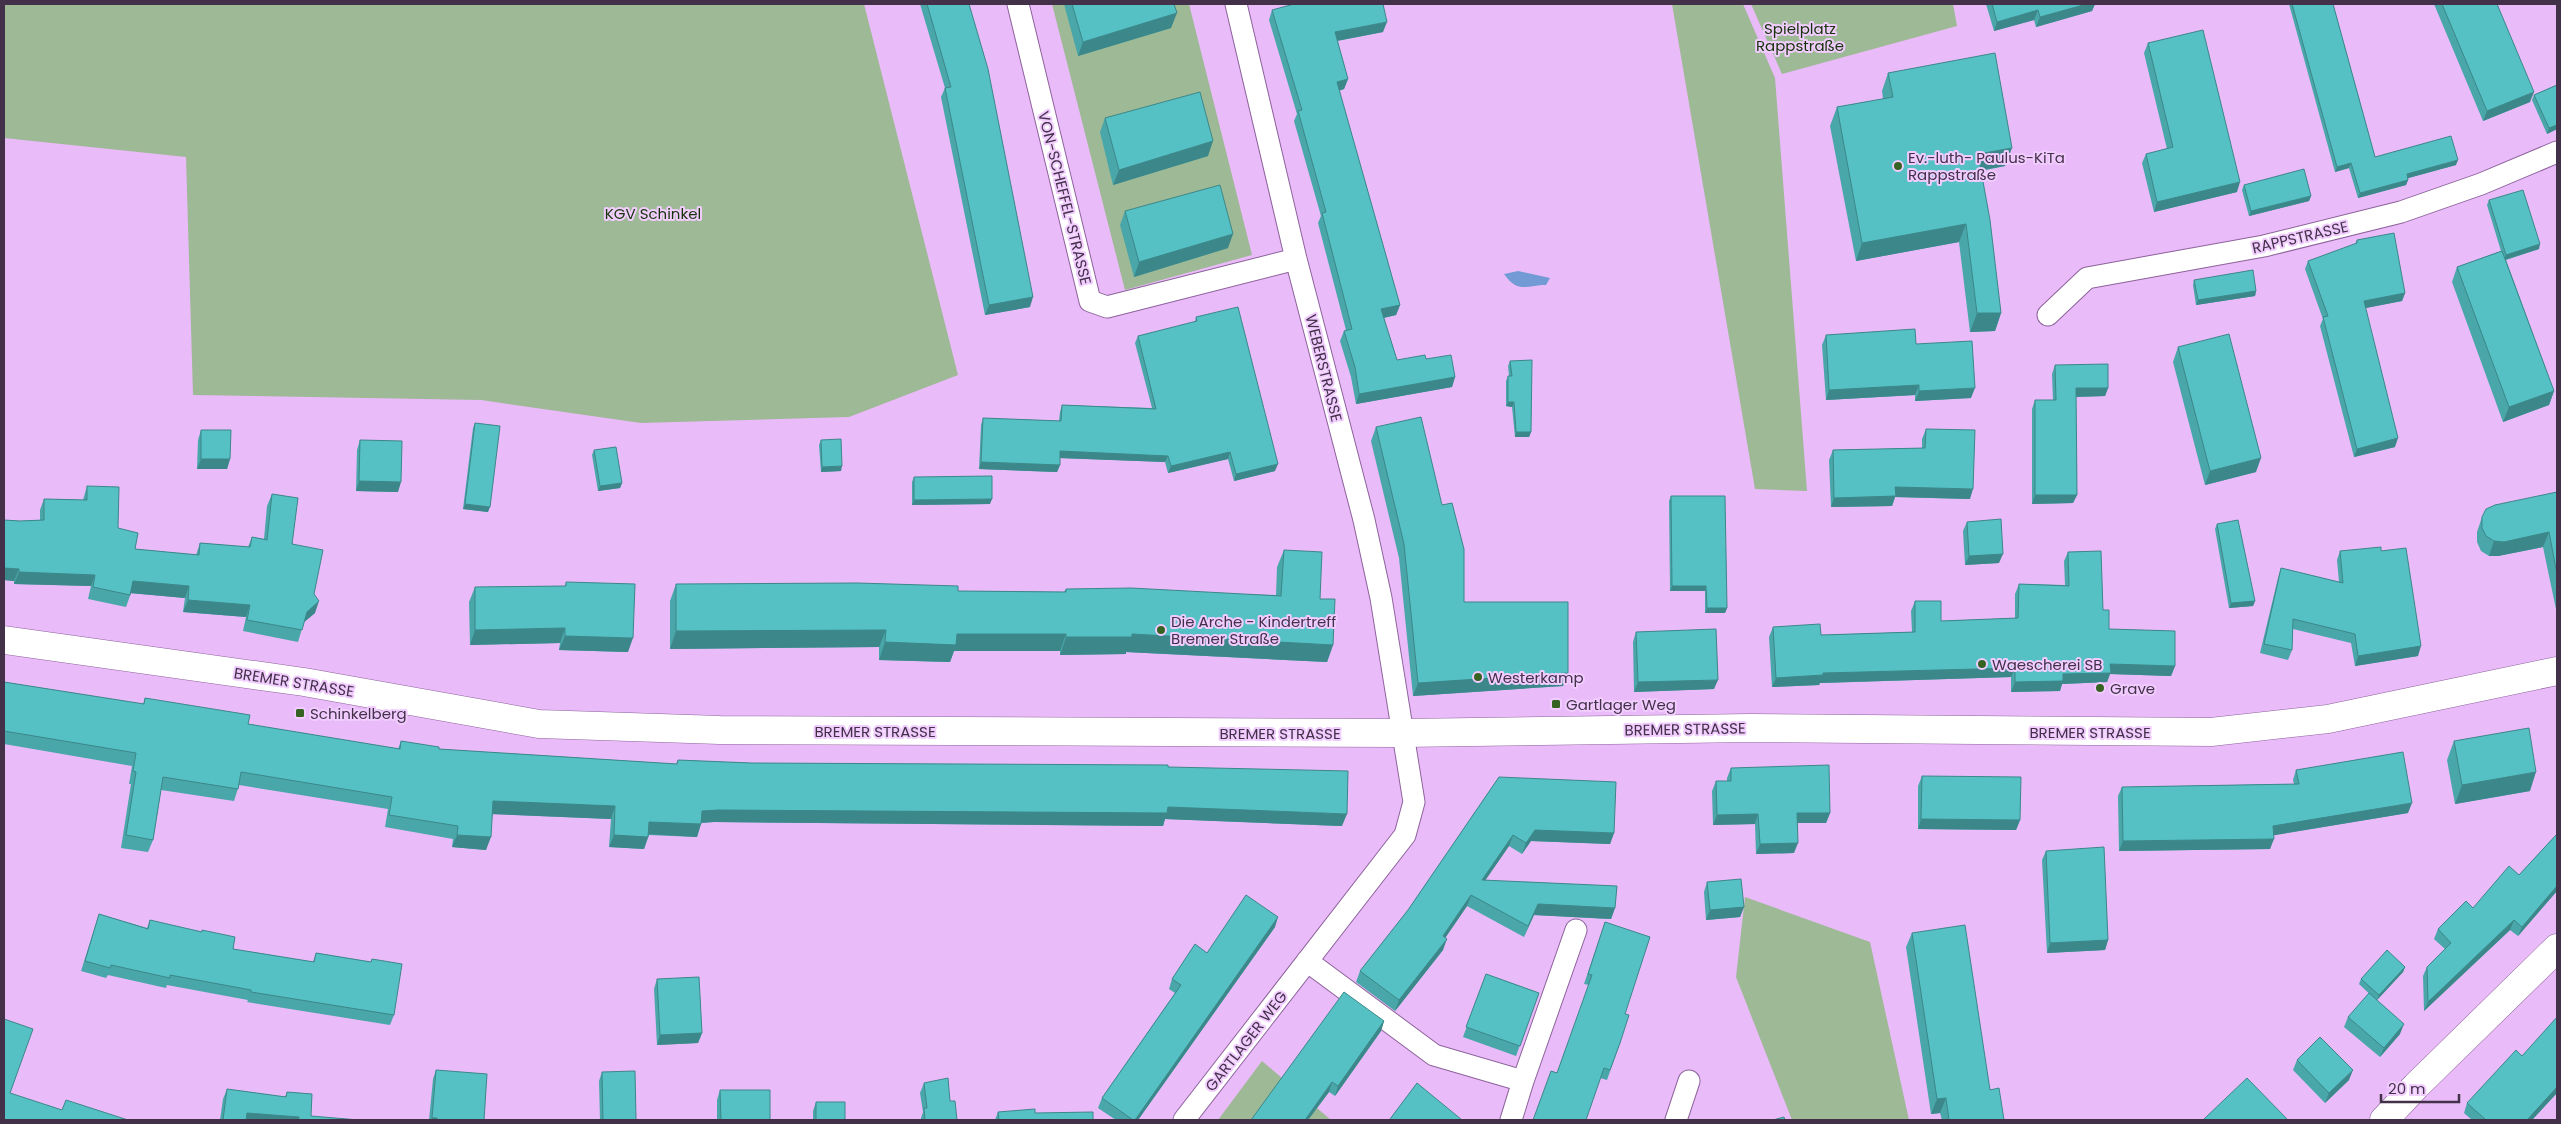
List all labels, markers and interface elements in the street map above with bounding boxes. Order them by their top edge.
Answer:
park label: Spielplatz Rappstraße [1756,18,1844,56]
street label: VON-SCHEFFEL-STRASSE [1033,109,1097,287]
place label: Ev.-luth- Paulus-KiTa Rappstraße [1908,147,2065,185]
marker: Ev.-luth- Paulus-KiTa Rappstraße [1892,160,1904,172]
park label: KGV Schinkel [605,203,701,224]
street label: RAPPSTRASSE [2250,216,2350,258]
street label: WEBERSTRASSE [1301,312,1347,424]
place label: Die Arche - Kindertreff Bremer Straße [1171,611,1336,649]
marker: Die Arche - Kindertreff Bremer Straße [1155,624,1167,636]
place label: Waescherei SB [1992,654,2103,675]
marker: Waescherei SB [1976,658,1988,670]
street label: BREMER STRASSE [233,662,355,702]
place label: Westerkamp [1488,667,1584,688]
marker: Westerkamp [1472,671,1484,683]
place label: Grave [2110,678,2155,699]
marker: Grave [2094,682,2106,694]
place label: Gartlager Weg [1566,694,1676,715]
marker: Gartlager Weg [1550,698,1562,710]
place label: Schinkelberg [310,703,407,724]
marker: Schinkelberg [294,707,306,719]
street label: BREMER STRASSE [1624,717,1746,741]
street label: BREMER STRASSE [814,721,936,742]
street label: BREMER STRASSE [2029,722,2151,743]
street label: BREMER STRASSE [1219,723,1341,744]
street label: GARTLAGER WEG [1200,986,1292,1096]
scale bar [2381,1072,2458,1104]
text: 20 m [2388,1078,2426,1099]

